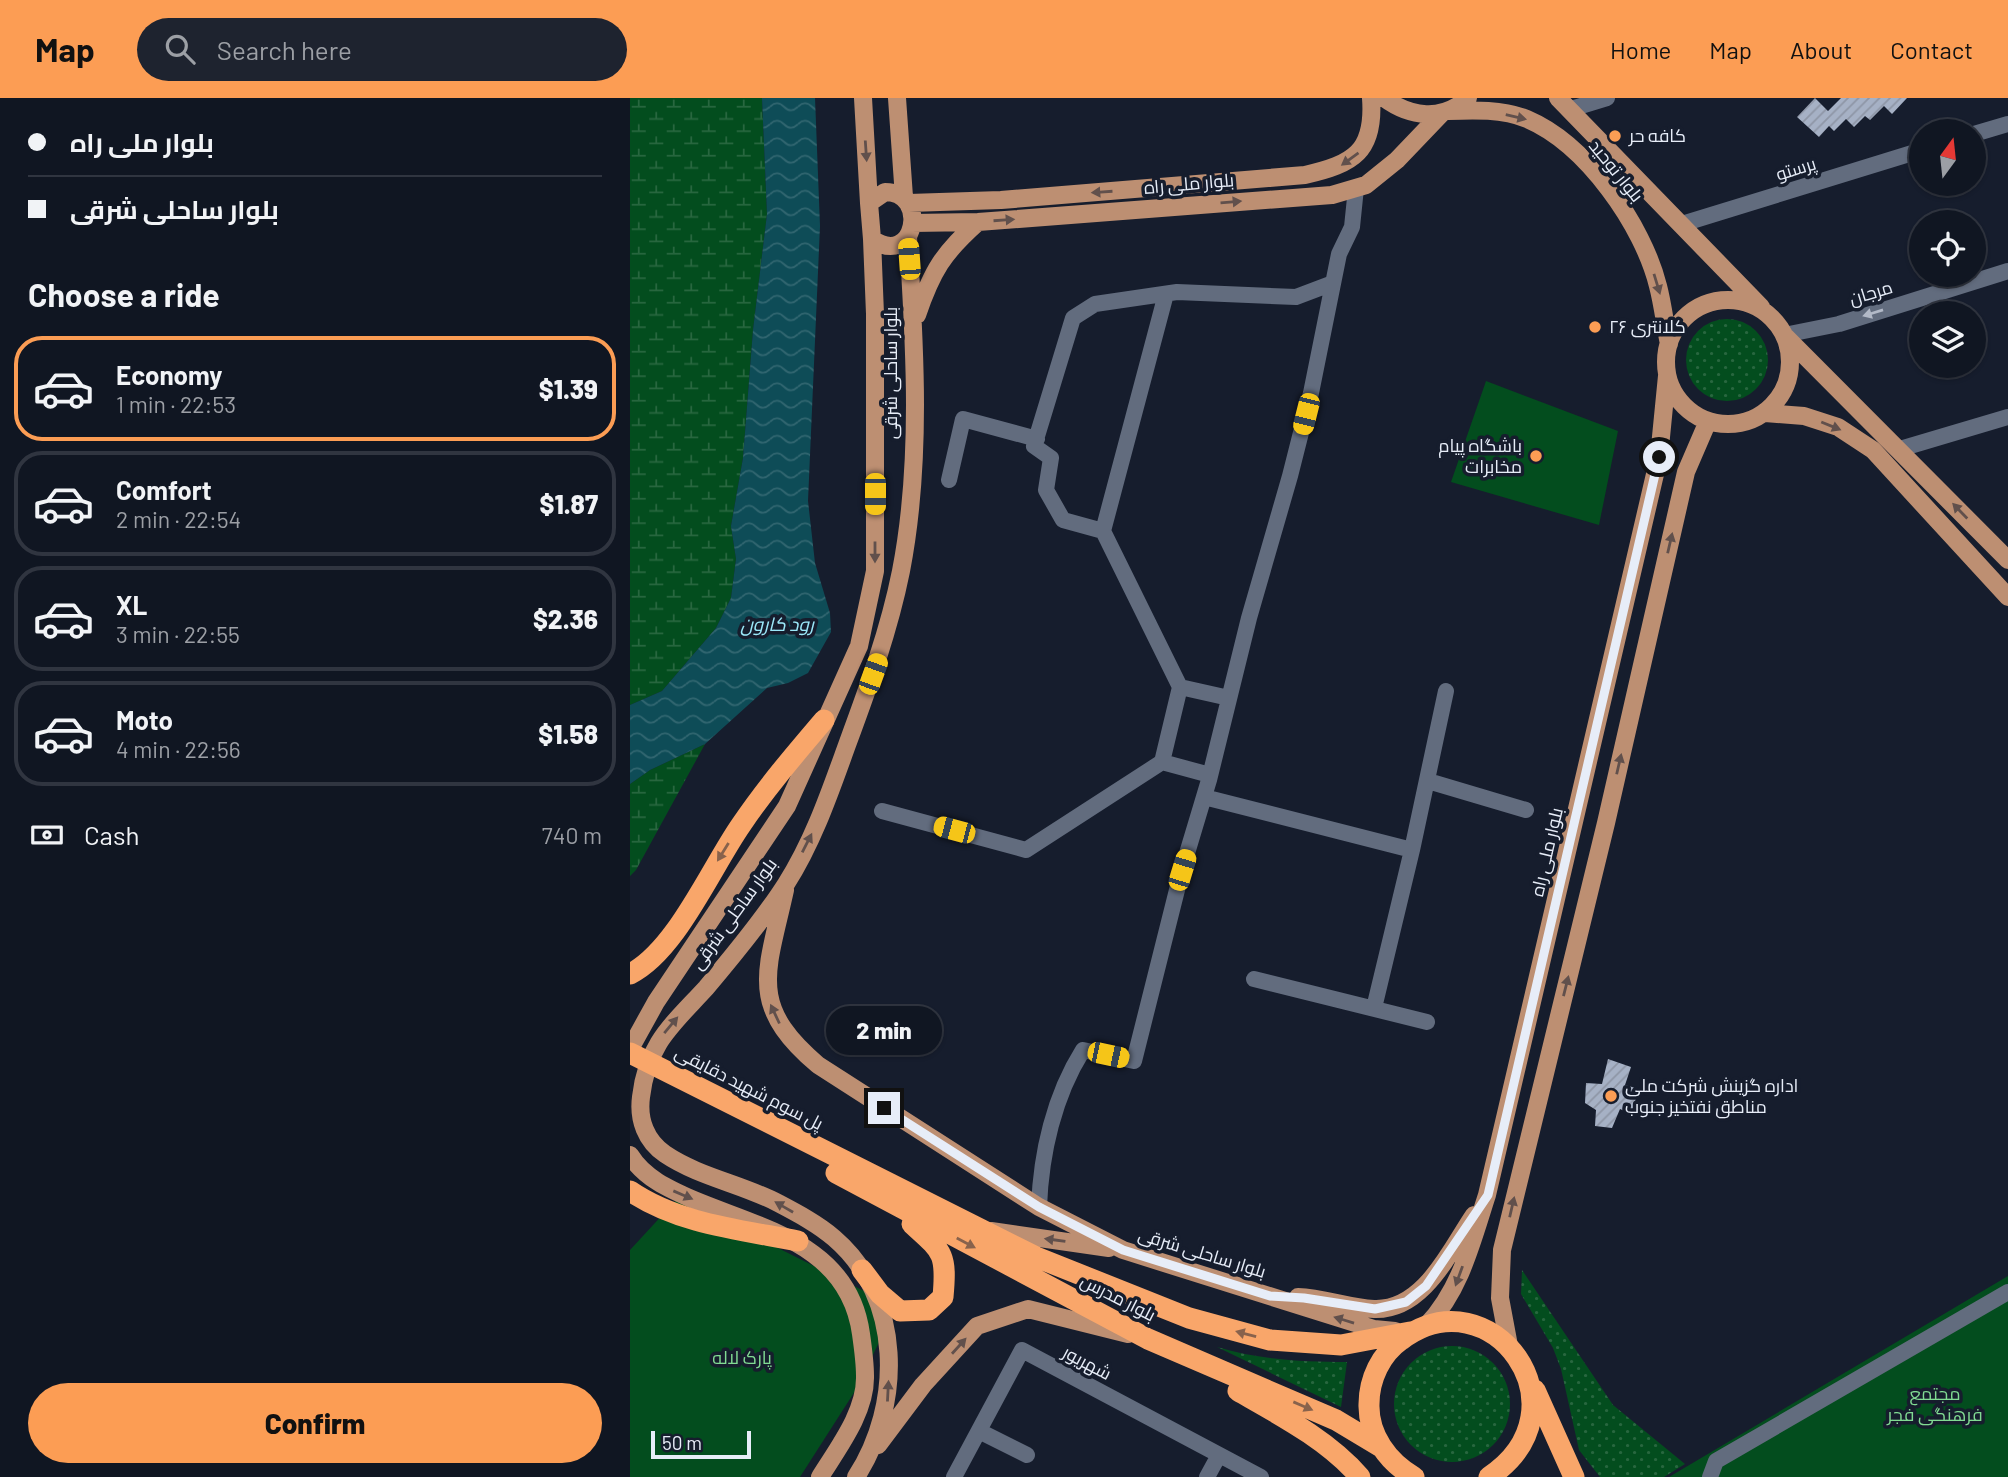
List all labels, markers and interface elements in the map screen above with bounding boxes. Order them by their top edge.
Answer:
search box [137,18,627,81]
text: Map [35,29,95,69]
icon: search [161,30,199,68]
text: Search here [217,34,352,65]
text: Home [1610,35,1671,64]
text: Map [1709,35,1752,64]
text: About [1790,35,1852,64]
text: Contact [1890,35,1973,64]
one-way arrow [1505,112,1527,123]
north arrow [1909,119,1986,196]
map controls [1909,119,1986,378]
place label: کافه حر [1628,124,1686,147]
text: بلوار ملی راه [70,126,214,157]
marker: کافه حر [1607,128,1623,144]
street label: بلوار توحید [1584,135,1649,207]
one-way arrow [861,140,872,162]
one-way arrow [1341,151,1359,165]
street label: پرستو [1773,152,1819,186]
street label: بلوار ملی راه [1143,168,1235,199]
one-way arrow [1091,187,1113,198]
text: بلوار ساحلی شرقی [70,193,279,224]
one-way arrow [1220,196,1242,207]
button: locate [1909,210,1986,287]
one-way arrow [994,215,1016,226]
car [898,237,921,281]
one-way arrow [1652,274,1662,295]
text: Choose a ride [28,275,220,313]
street label: مرجان [1846,275,1895,310]
button: layers [1909,301,1986,378]
street label: بلوار ساحلی شرقی [879,307,902,439]
one-way arrow [1862,309,1883,319]
place label: کلانتری ۲۶ [1609,315,1686,338]
marker: کلانتری ۲۶ [1587,319,1603,335]
icon: car [32,357,95,420]
text: Economy [116,359,222,390]
text: $1.39 [539,373,598,404]
text: 1 min · 22:53 [116,390,236,418]
car [1291,391,1322,437]
one-way arrow [1821,420,1842,431]
place label: باشگاه پیام مخابرات [1438,434,1522,478]
route start [1643,441,1675,473]
marker: باشگاه پیام مخابرات [1528,448,1544,464]
icon: car [32,472,95,535]
car [865,473,886,515]
text: Comfort [116,474,212,505]
text: $1.87 [539,488,598,519]
one-way arrow [1953,503,1969,520]
text: 2 min · 22:54 [116,505,241,533]
one-way arrow [1665,532,1676,554]
one-way arrow [869,541,881,563]
icon: car [32,587,95,650]
text: XL [116,589,147,620]
text: $2.36 [533,603,598,634]
water label: رود کارون [740,612,816,636]
text: 3 min · 22:55 [116,620,240,648]
car [856,651,891,697]
icon: car [32,702,95,765]
text: Moto [116,704,173,735]
text: $1.58 [538,718,598,749]
text: 4 min · 22:56 [116,735,241,763]
one-way arrow [1614,753,1625,775]
street label: بلوار ملی راه [1525,805,1568,899]
car [931,814,978,846]
icon: cash [28,816,66,854]
text: Cash [84,819,139,850]
text: 740 m [542,821,602,849]
one-way arrow [801,833,812,853]
one-way arrow [717,842,730,862]
car [1166,847,1199,893]
street label: بلوار ساحلی شرقی [685,853,782,974]
one-way arrow [1561,975,1572,997]
one-way arrow [769,1004,780,1024]
callout: 2 min [826,1006,942,1056]
one-way arrow [663,1016,678,1033]
text: 2 min [856,1016,912,1044]
street label: پل سوم شهید دقایقی [671,1040,827,1136]
car [1086,1040,1131,1070]
place label: اداره گزینش شرکت ملی مناطق نفتخیز جنوب [1625,1074,1798,1119]
marker: اداره گزینش شرکت ملی مناطق نفتخیز جنوب [1603,1088,1619,1104]
route end [868,1092,900,1124]
one-way arrow [673,1189,693,1201]
one-way arrow [1507,1196,1518,1218]
one-way arrow [775,1201,794,1213]
street label: بلوار ساحلی شرقی [1135,1222,1269,1283]
one-way arrow [1044,1234,1066,1245]
one-way arrow [956,1238,976,1249]
one-way arrow [1453,1266,1464,1287]
street label: بلوار مدرس [1077,1269,1160,1326]
one-way arrow [1333,1315,1354,1325]
one-way arrow [1236,1328,1257,1338]
one-way arrow [951,1337,967,1355]
street label: شهریور [1058,1340,1116,1385]
park label: پارک لاله [712,1346,772,1370]
one-way arrow [882,1380,893,1402]
park label: مجتمع فرهنگی فجر [1886,1382,1983,1426]
button: Confirm [28,1383,602,1463]
one-way arrow [1293,1400,1313,1412]
scale bar [651,1428,751,1460]
text: 50 m [662,1431,702,1454]

